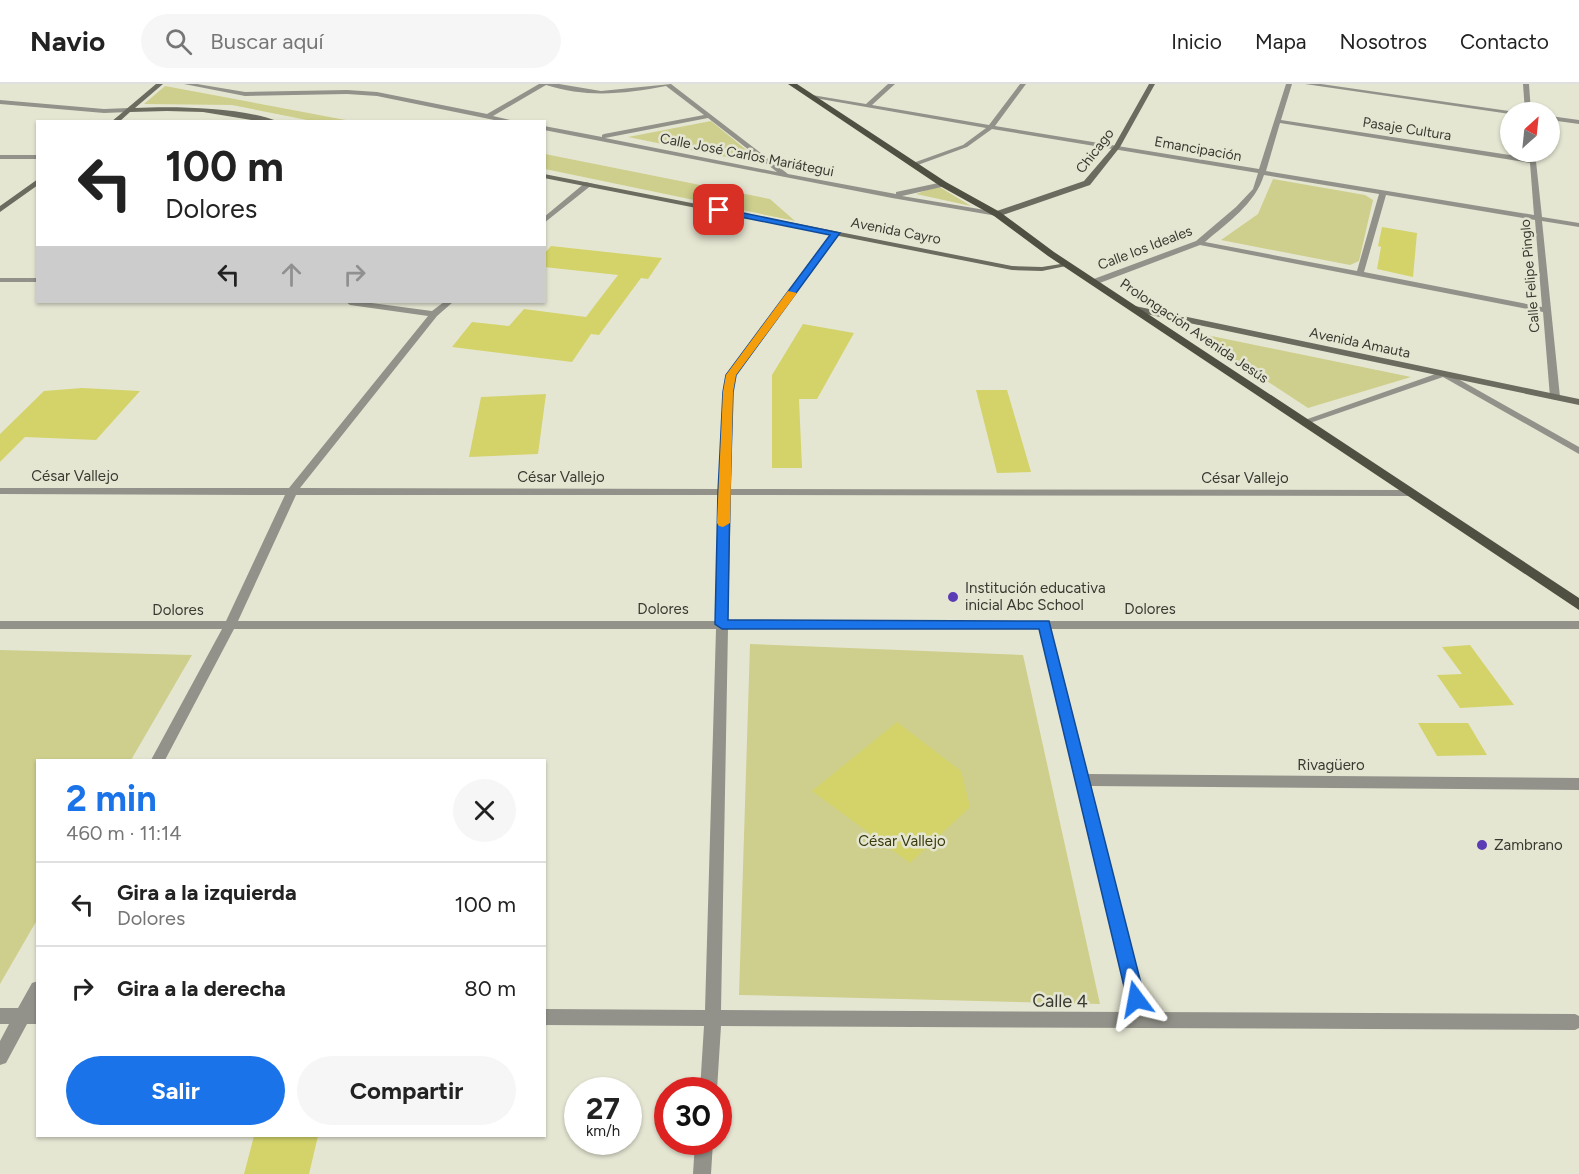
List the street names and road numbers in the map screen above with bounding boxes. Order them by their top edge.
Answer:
street label: Pasaje Cultura [1361,114,1453,144]
street label: Chicago [1072,125,1118,177]
street label: Calle José Carlos Mariátegui [659,130,835,180]
street label: Emancipación [1153,133,1243,165]
street label: Avenida Cayro [850,214,942,248]
street label: Calle Felipe Pinglo [1517,218,1543,334]
street label: Calle los Ideales [1095,222,1195,274]
street label: Prolongación Avenida Jesús [1117,275,1271,387]
street label: Avenida Amauta [1308,324,1412,362]
street label: César Vallejo [31,467,119,485]
street label: César Vallejo [517,468,605,486]
street label: César Vallejo [1201,469,1289,487]
street label: Dolores [637,600,689,618]
street label: Dolores [1124,600,1176,618]
street label: Dolores [152,601,204,619]
street label: Rivagüero [1297,756,1365,774]
street label: Calle 4 [1032,990,1088,1012]

